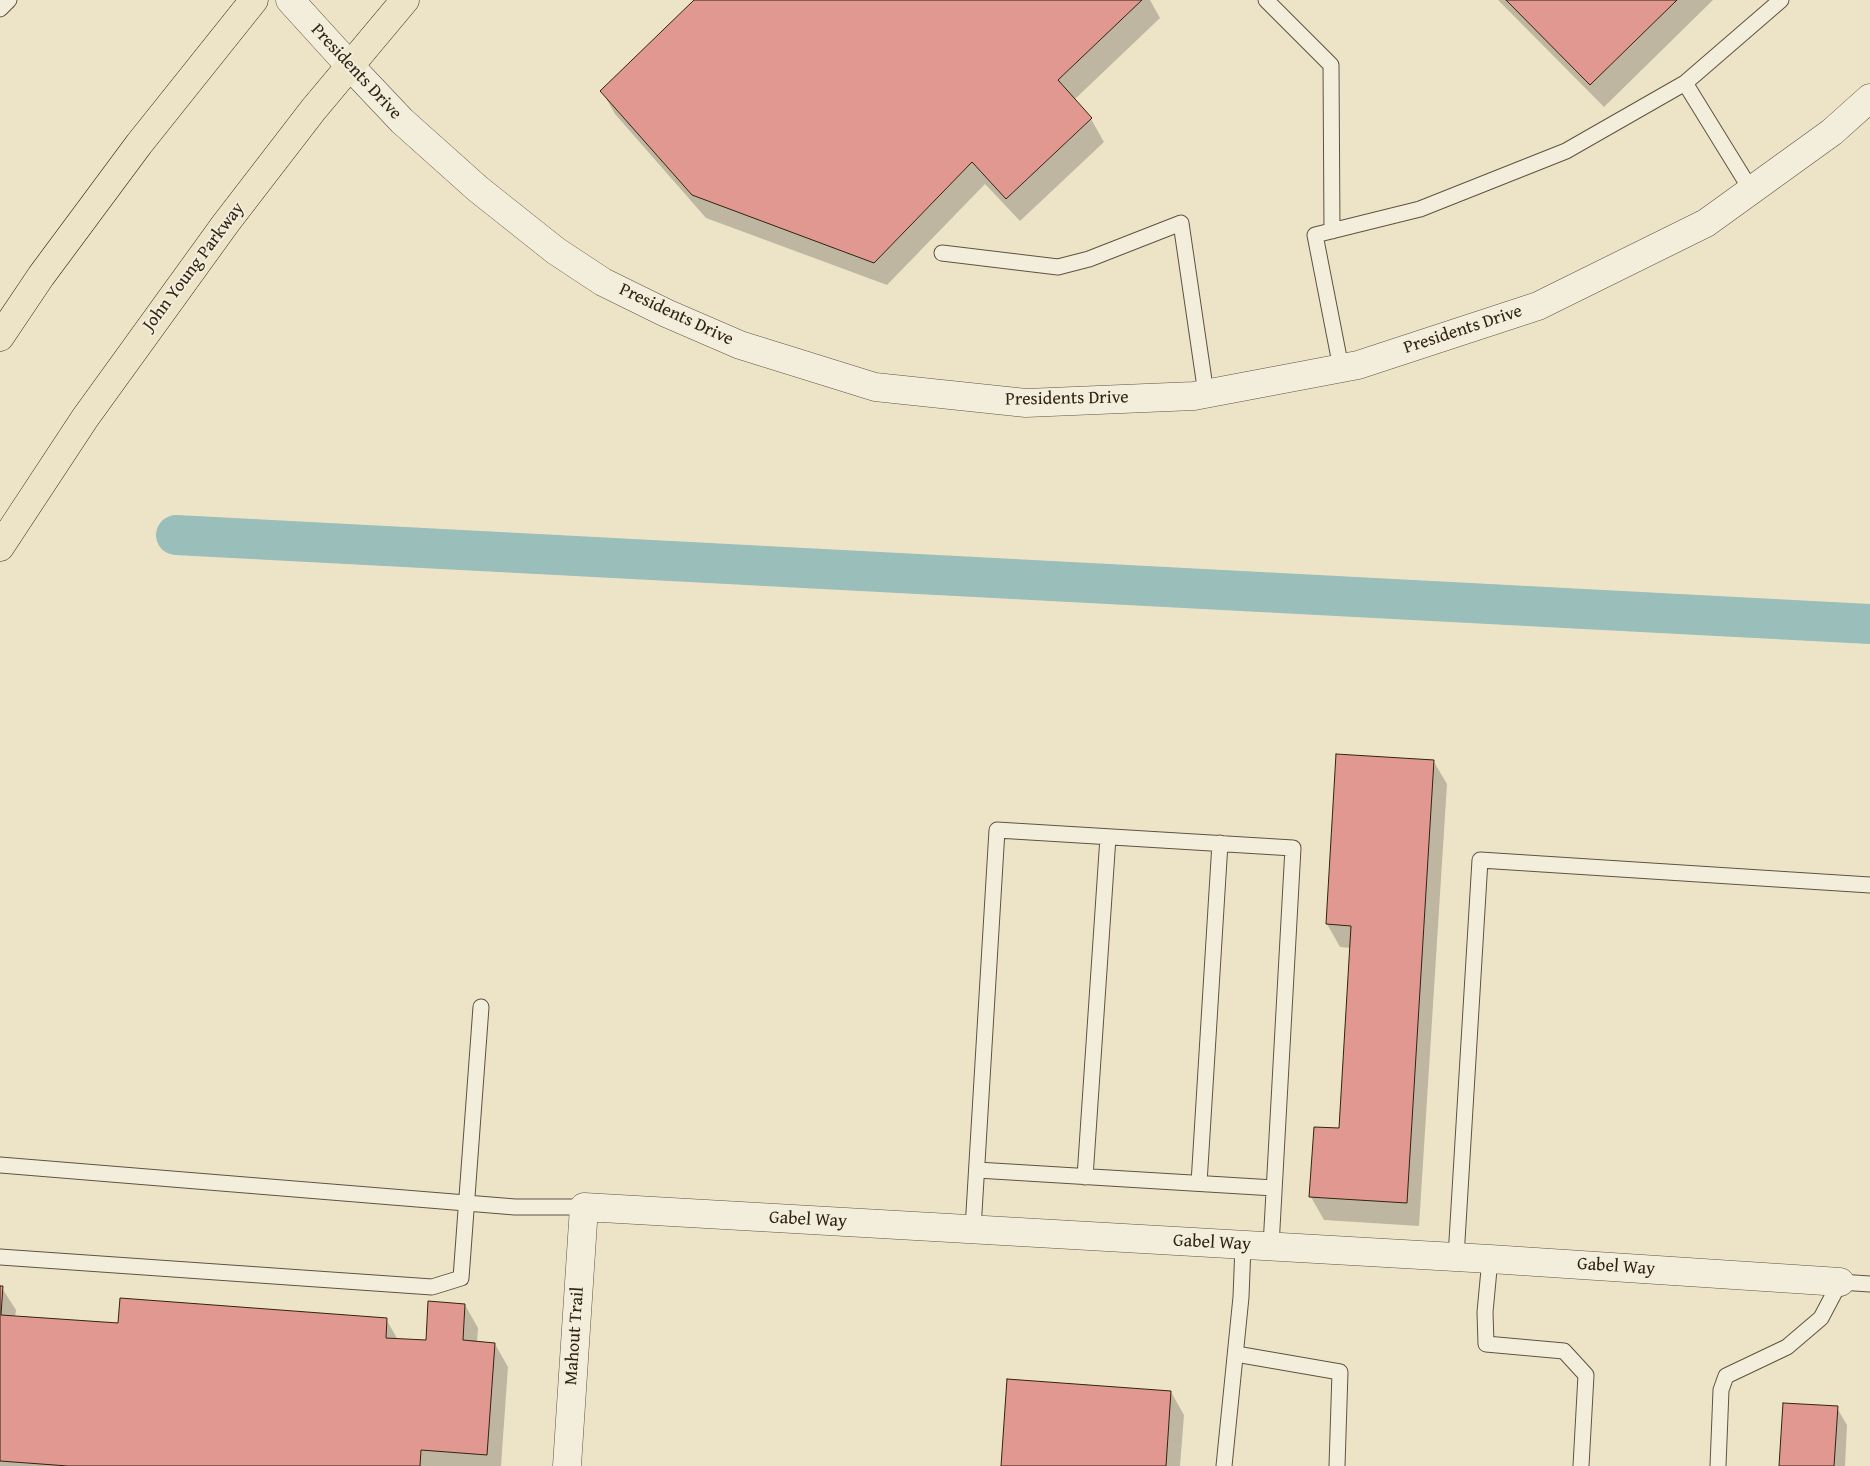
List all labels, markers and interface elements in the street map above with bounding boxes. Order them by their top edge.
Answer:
street label: Presidents Drive [306,19,406,125]
street label: John Young Parkway [139,198,249,336]
street label: Presidents Drive [615,279,737,351]
street label: Presidents Drive [1401,301,1525,359]
street label: Presidents Drive [1005,387,1129,411]
street label: Gabel Way [769,1207,847,1233]
street label: Gabel Way [1173,1230,1251,1256]
street label: Gabel Way [1576,1254,1656,1280]
street label: Mahout Trail [561,1286,589,1386]

